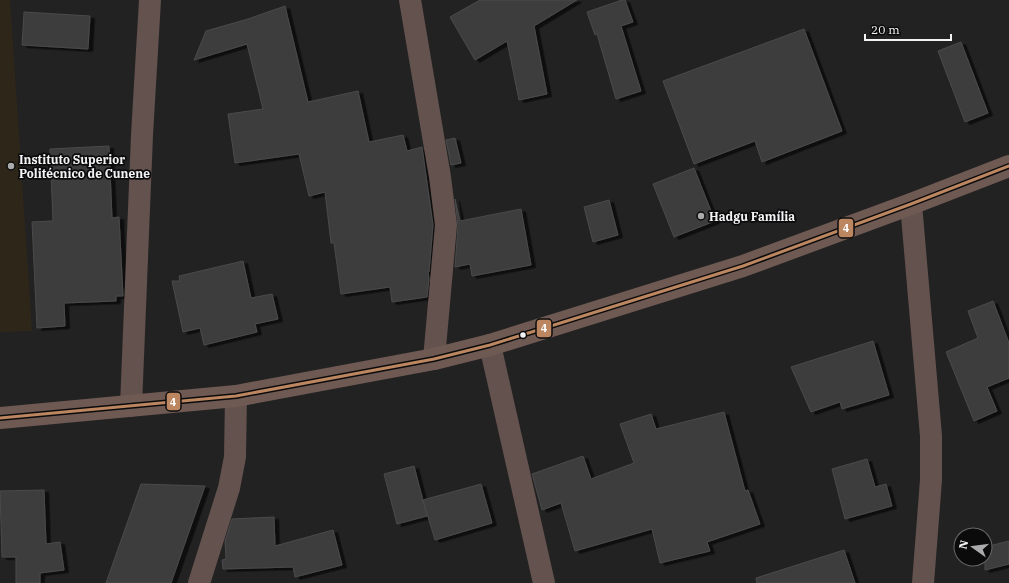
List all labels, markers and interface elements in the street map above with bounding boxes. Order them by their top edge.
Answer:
scale bar [865,16,951,42]
text: 20 m [871,22,900,37]
place label: Instituto Superior Politécnico de Cunene [19,152,150,181]
marker: Instituto Superior Politécnico de Cunene [6,161,16,171]
place label: Hadgu Família [709,209,795,224]
marker: Hadgu Família [696,211,706,221]
line badge: 4 [838,218,854,238]
text: 4 [843,221,850,235]
line badge: 4 [536,319,552,338]
text: 4 [541,321,548,335]
unlabelled marker [518,330,528,340]
line badge: 4 [166,392,181,411]
text: 4 [170,395,177,409]
north arrow [953,527,993,567]
text: N [955,538,971,550]

